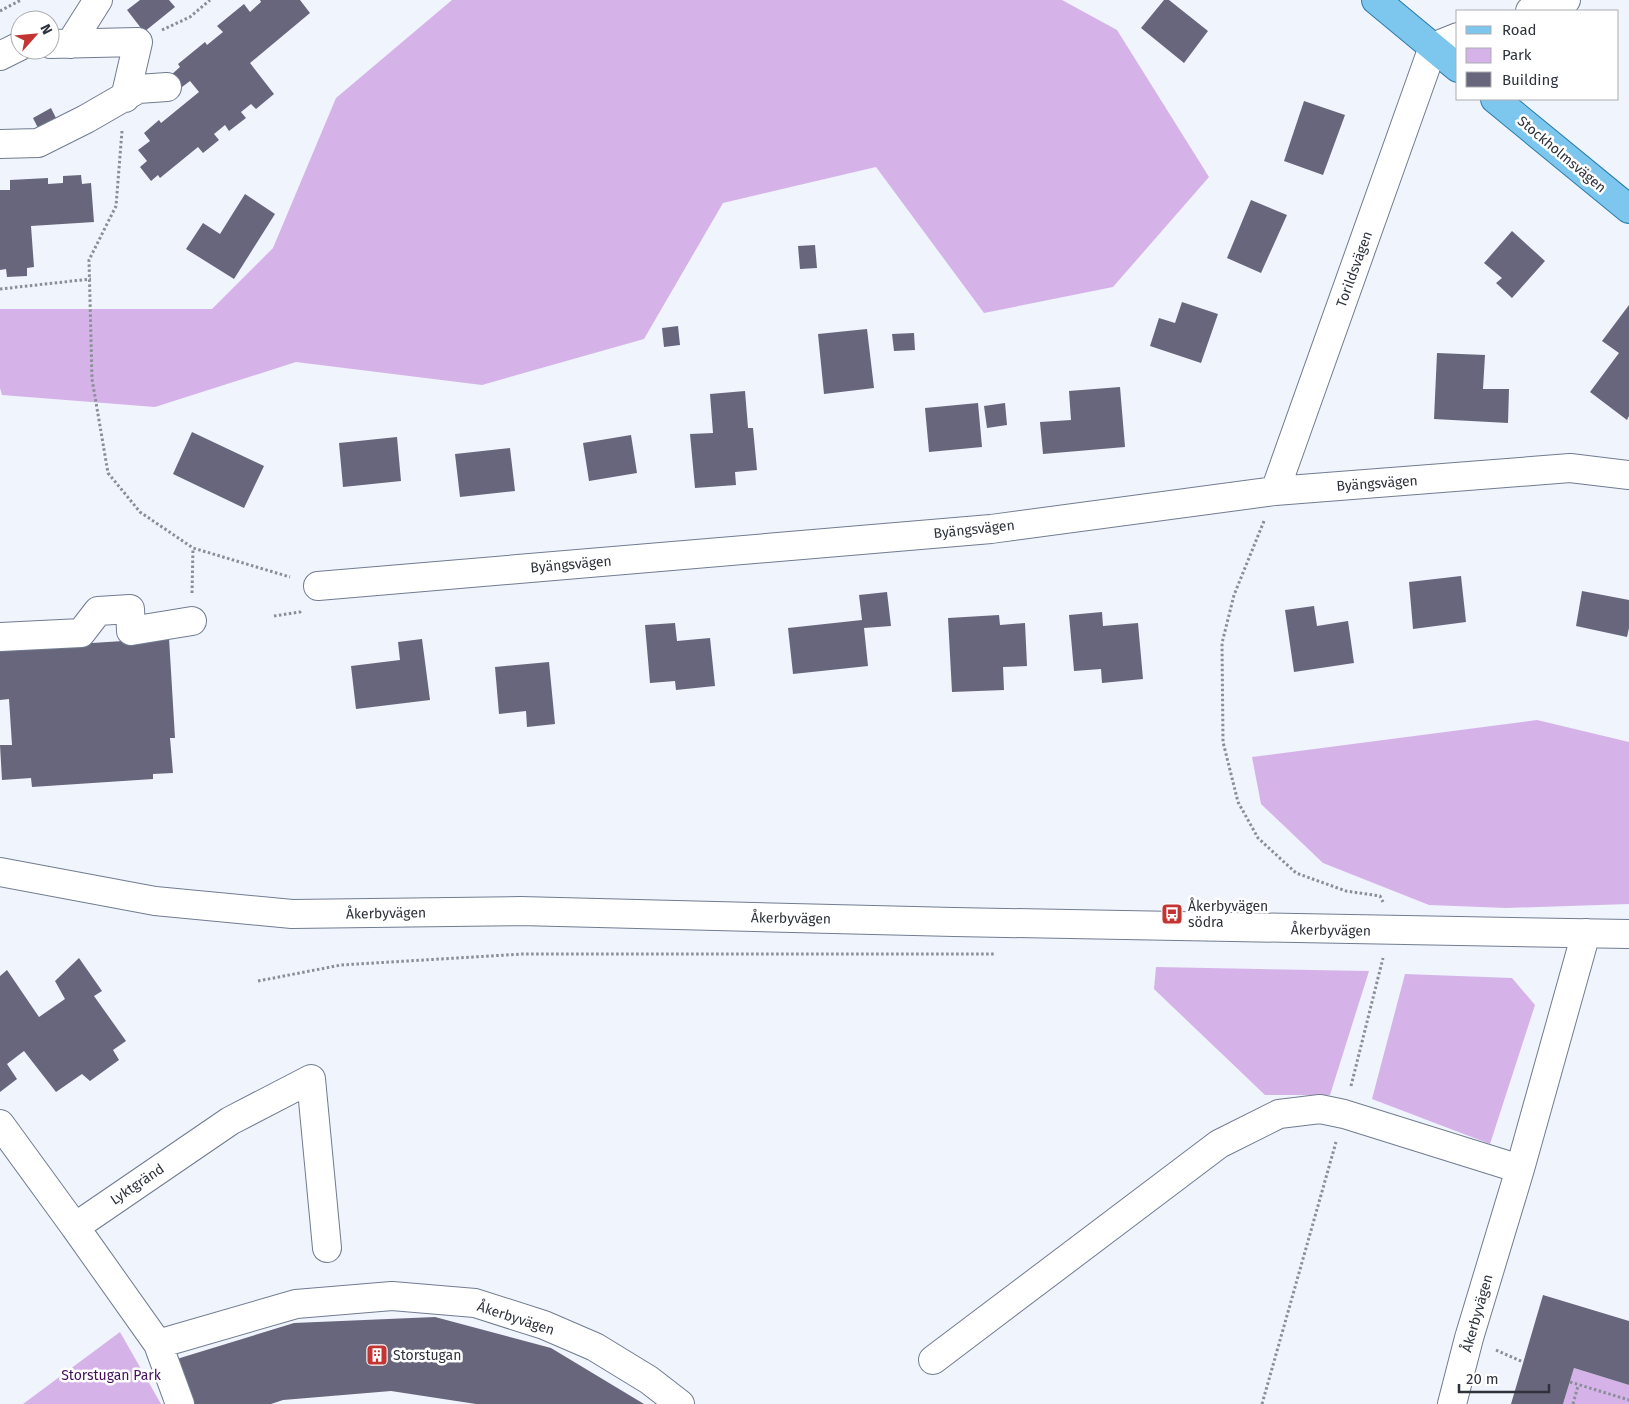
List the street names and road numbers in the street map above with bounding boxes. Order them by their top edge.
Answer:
street label: Stockholmsvägen [1514,112,1609,196]
street label: Torildsvägen [1333,229,1376,310]
street label: Byängsvägen [1336,472,1418,495]
street label: Byängsvägen [933,517,1015,542]
street label: Byängsvägen [530,552,612,577]
street label: Åkerbyvägen [346,903,426,923]
street label: Åkerbyvägen [751,908,831,928]
street label: Åkerbyvägen [1291,920,1371,940]
street label: Lyktgränd [107,1160,167,1209]
street label: Åkerbyvägen [1457,1272,1497,1354]
street label: Åkerbyvägen [475,1297,557,1339]

